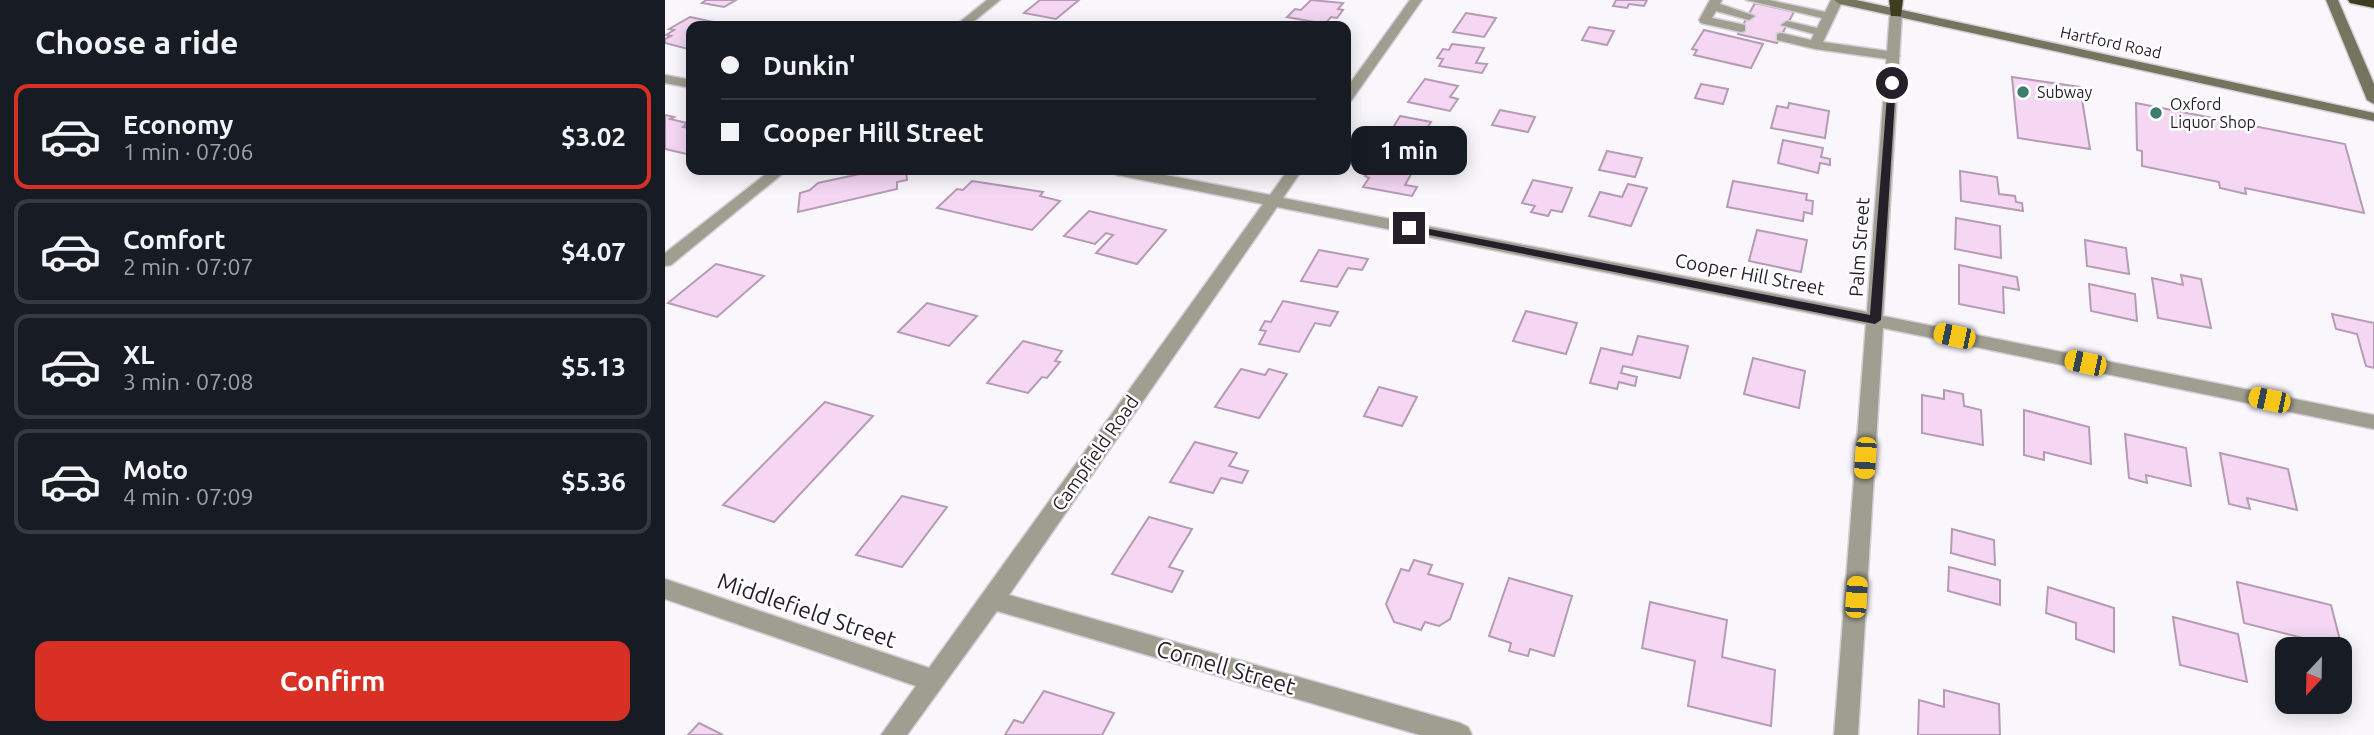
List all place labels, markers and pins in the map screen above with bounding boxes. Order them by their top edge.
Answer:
place label: Subway [2037,83,2092,101]
marker: Subway [2015,84,2031,100]
place label: Oxford Liquor Shop [2170,95,2256,131]
marker: Oxford Liquor Shop [2148,105,2164,121]

